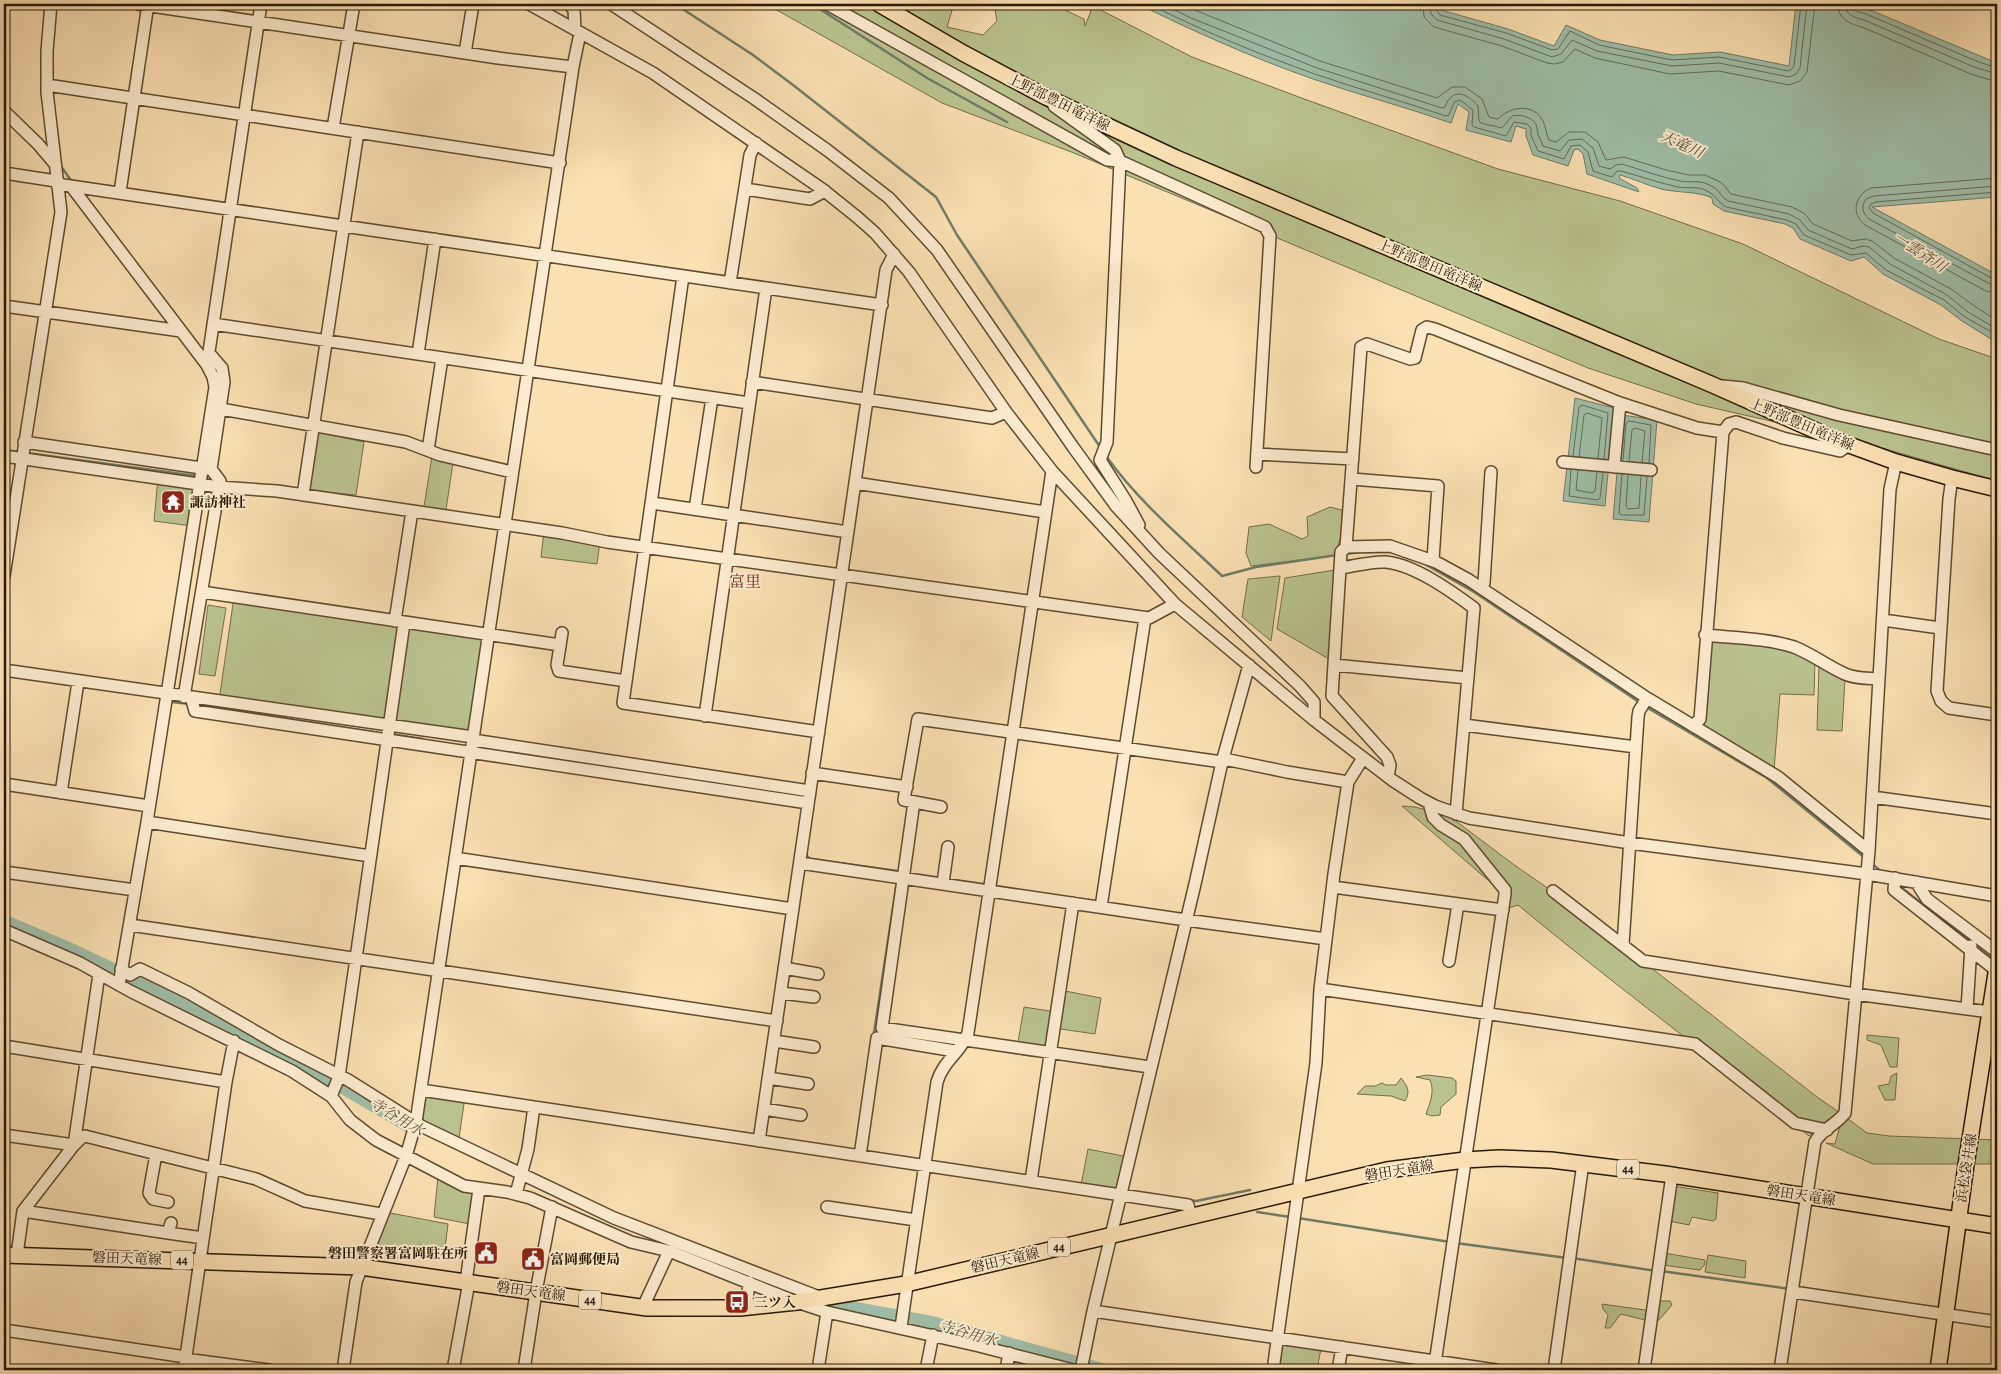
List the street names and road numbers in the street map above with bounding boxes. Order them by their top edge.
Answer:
street label: 上野部豊田竜洋線 [1004,69,1113,136]
street label: 上野部豊田竜洋線 [1375,235,1485,296]
street label: 上野部豊田竜洋線 [1747,394,1857,455]
street label: 浜松袋井線 [1952,1132,1981,1204]
street label: 磐田天竜線 [1363,1156,1435,1185]
road number: 44 [1617,1160,1639,1178]
street label: 磐田天竜線 [1765,1181,1837,1210]
road number: 44 [1048,1238,1070,1256]
street label: 磐田天竜線 [969,1243,1041,1278]
street label: 磐田天竜線 [92,1248,162,1269]
road number: 44 [171,1250,193,1270]
street label: 磐田天竜線 [495,1277,567,1306]
road number: 44 [579,1290,601,1310]

